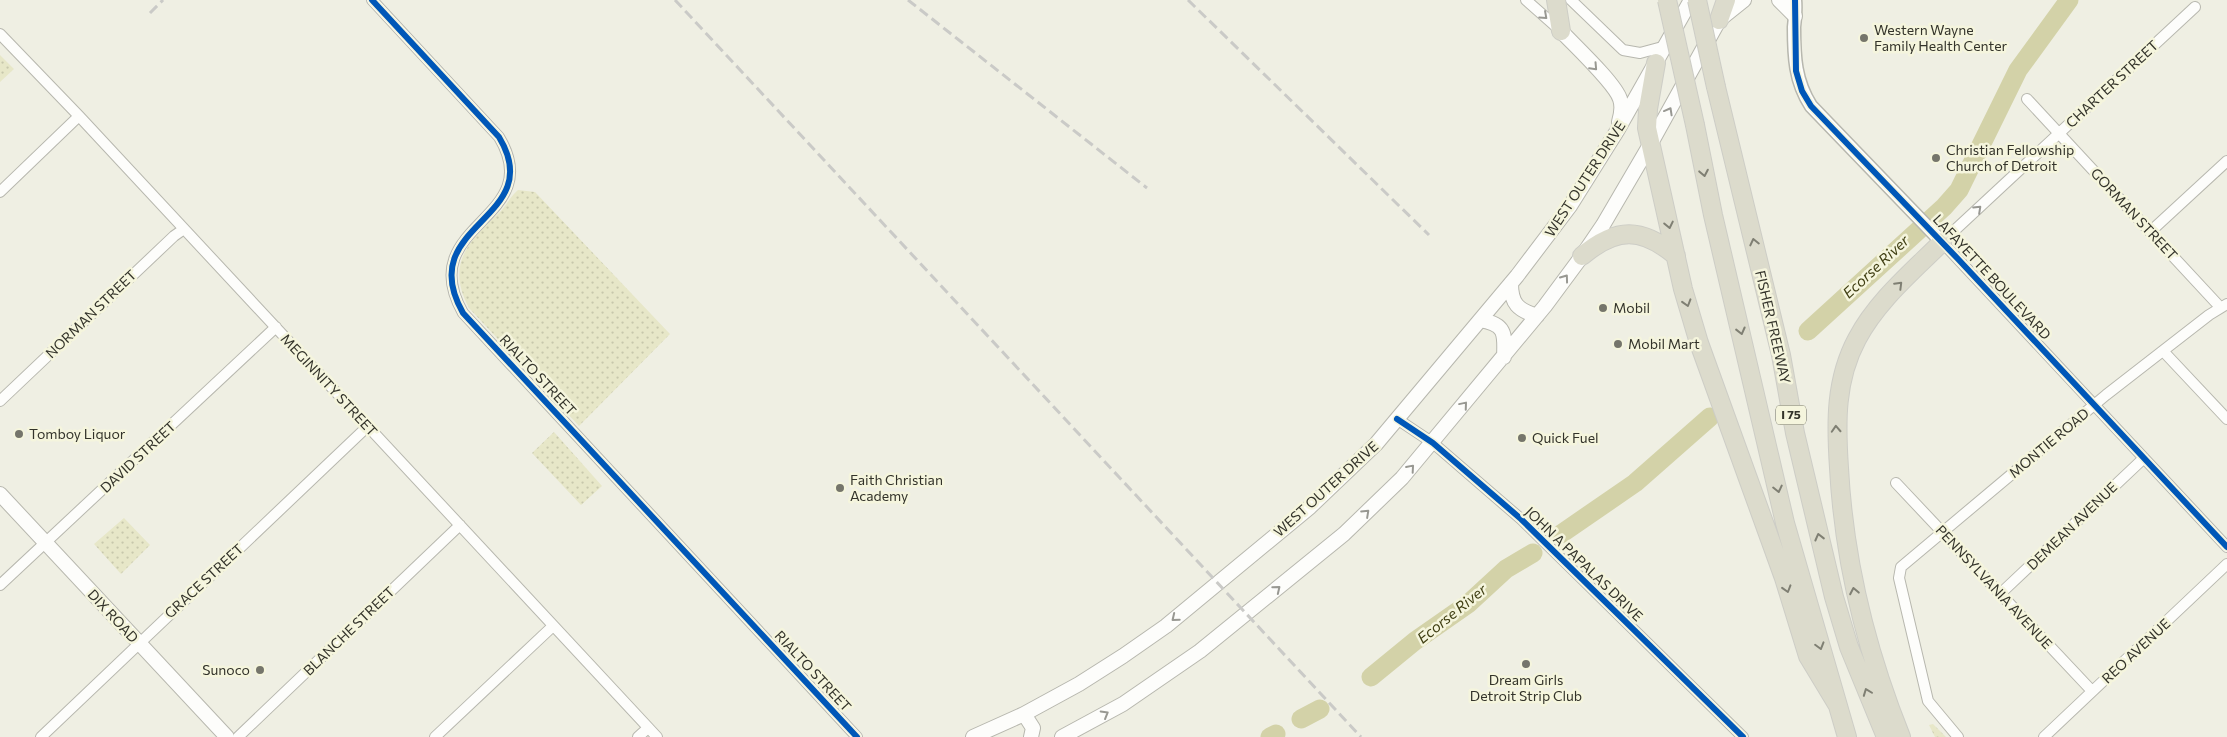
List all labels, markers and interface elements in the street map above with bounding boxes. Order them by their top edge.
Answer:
one-way arrow [1538,10,1547,19]
place label: Western Wayne Family Health Center [1874,21,2008,54]
marker: Western Wayne Family Health Center [1858,32,1870,44]
street label: CHARTER STREET [2062,36,2161,131]
one-way arrow [1588,61,1597,70]
one-way arrow [1663,107,1673,116]
street label: WEST OUTER DRIVE [1541,118,1628,240]
place label: Christian Fellowship Church of Detroit [1946,141,2074,174]
marker: Christian Fellowship Church of Detroit [1930,152,1942,164]
street label: GORMAN STREET [2087,164,2181,263]
one-way arrow [1699,168,1709,177]
one-way arrow [1972,206,1981,215]
street label: LAFAYETTE BOULEVARD [1930,211,2055,343]
one-way arrow [1663,220,1674,229]
water label: Ecorse River [1838,230,1913,301]
one-way arrow [1749,237,1760,246]
street label: NORMAN STREET [42,266,140,361]
street label: FISHER FREEWAY [1752,269,1795,385]
one-way arrow [1559,275,1569,284]
one-way arrow [1893,282,1902,291]
place label: Mobil [1613,299,1650,316]
one-way arrow [1682,299,1692,307]
marker: Mobil [1597,302,1609,314]
one-way arrow [1735,326,1746,335]
street label: MEGINNITY STREET [278,330,381,439]
street label: RIALTO STREET [497,331,580,419]
place label: Mobil Mart [1628,335,1700,352]
marker: Mobil Mart [1612,338,1624,350]
one-way arrow [1458,402,1466,411]
street label: MONTIE ROAD [2005,404,2092,481]
road number: I 75 [1776,406,1806,424]
street label: DAVID STREET [96,417,179,496]
place label: Tomboy Liquor [29,425,126,442]
one-way arrow [1831,425,1842,433]
marker: Tomboy Liquor [13,428,25,440]
place label: Quick Fuel [1532,429,1599,446]
marker: Quick Fuel [1516,432,1528,444]
street label: WEST OUTER DRIVE [1270,437,1381,540]
one-way arrow [1405,464,1414,473]
place label: Faith Christian Academy [850,471,943,504]
street label: DEMEAN AVENUE [2023,478,2120,573]
marker: Faith Christian Academy [834,482,846,494]
one-way arrow [1772,485,1782,494]
street label: JOHN A PAPALAS DRIVE [1522,503,1647,624]
one-way arrow [1361,510,1370,519]
street label: PENNSYLVANIA AVENUE [1933,521,2056,652]
one-way arrow [1814,534,1824,542]
street label: GRACE STREET [161,540,247,621]
water label: Ecorse River [1413,579,1490,647]
street label: BLANCHE STREET [299,583,398,679]
one-way arrow [1782,584,1792,593]
one-way arrow [1272,585,1281,594]
street label: DIX ROAD [84,586,142,646]
one-way arrow [1850,586,1860,595]
one-way arrow [1171,612,1180,621]
street label: REO AVENUE [2098,615,2173,687]
street label: RIALTO STREET [772,627,855,715]
one-way arrow [1815,641,1825,649]
marker: Dream Girls Detroit Strip Club [1520,658,1532,670]
place label: Sunoco [202,661,250,678]
marker: Sunoco [254,664,266,676]
place label: Dream Girls Detroit Strip Club [1470,671,1582,704]
one-way arrow [1863,688,1873,697]
one-way arrow [1099,710,1108,720]

